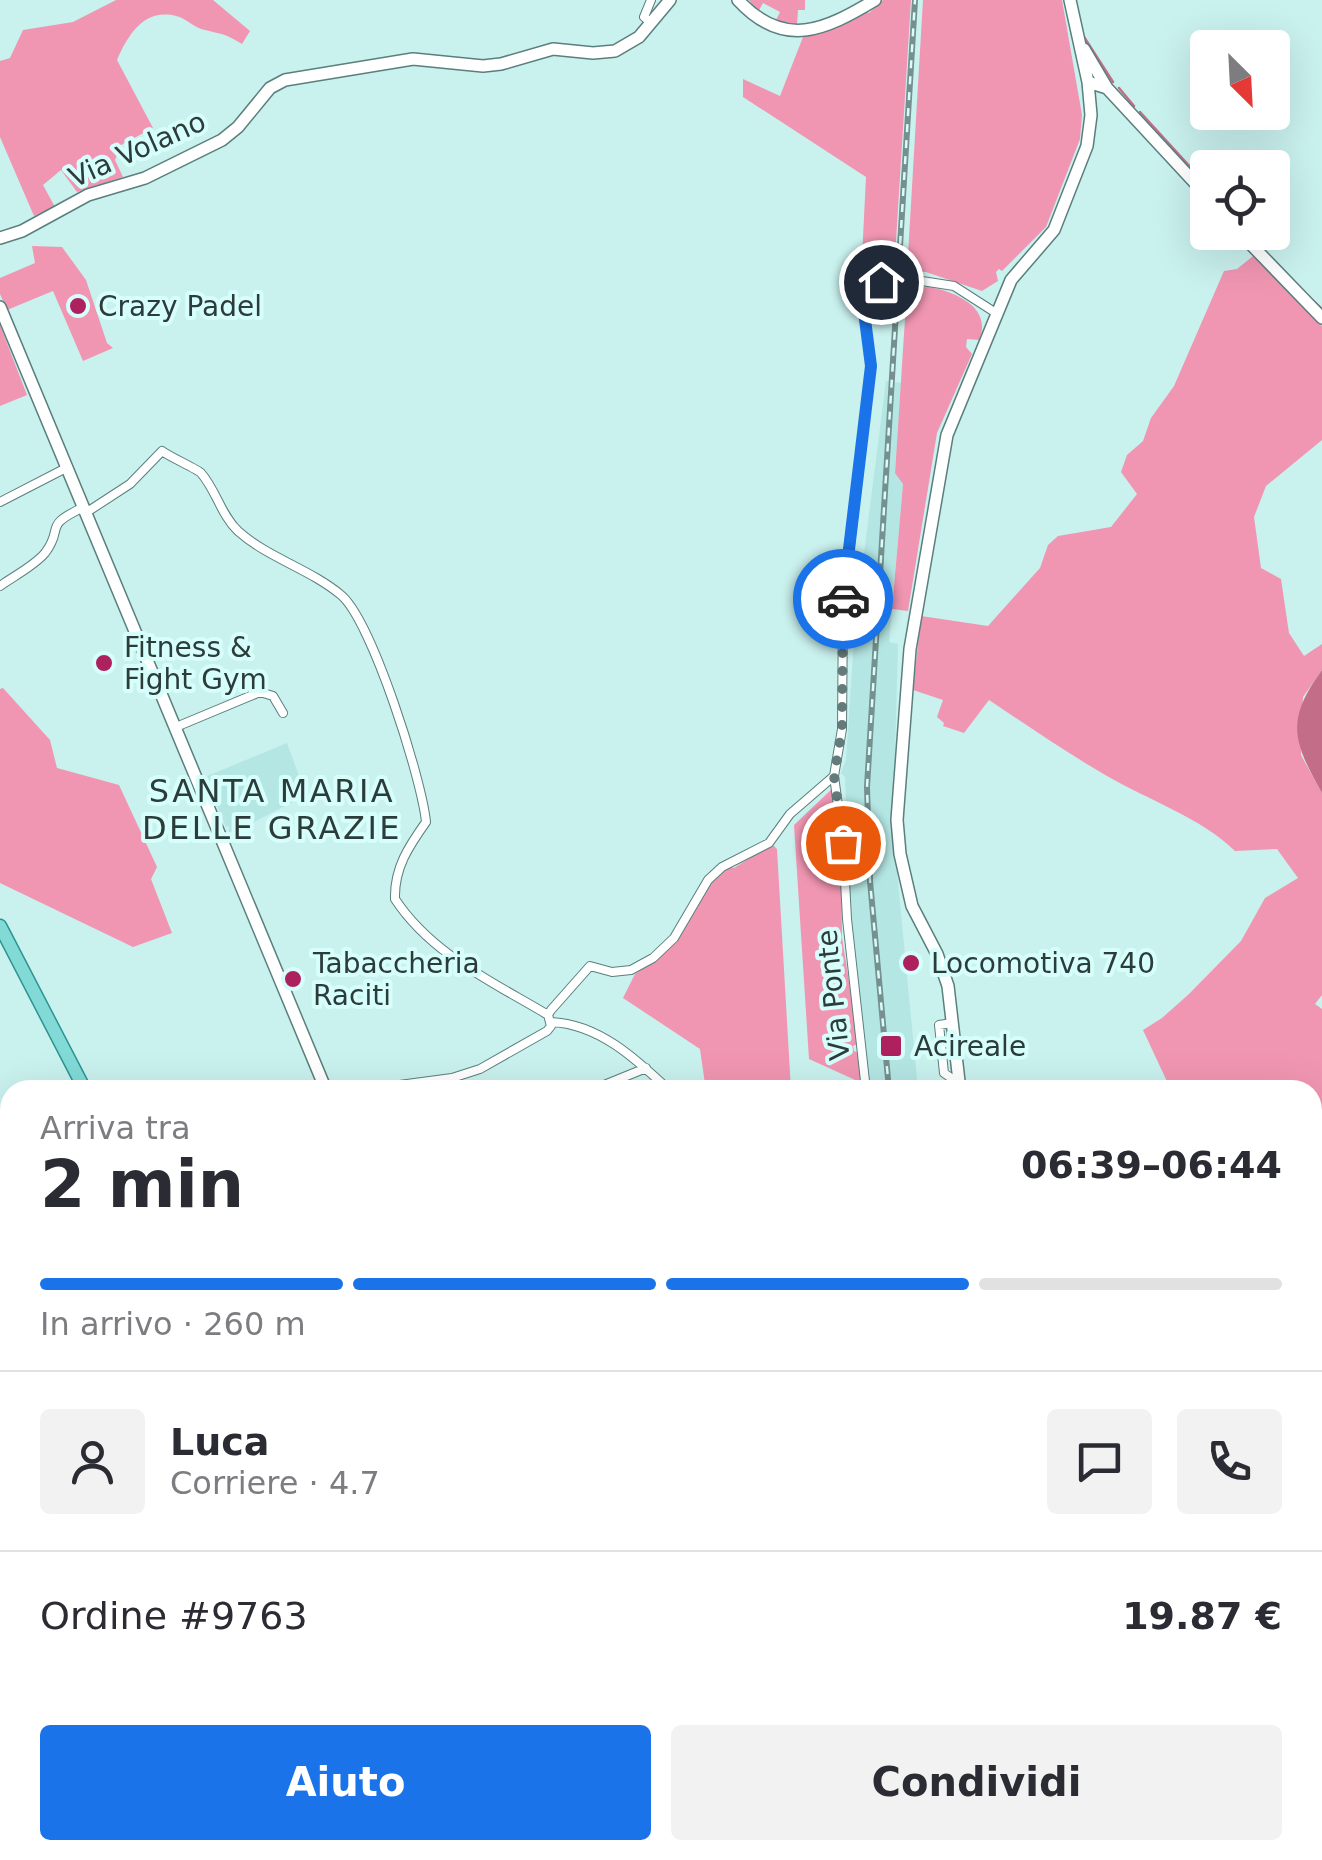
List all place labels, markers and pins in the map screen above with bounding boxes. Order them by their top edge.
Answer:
pin [839,240,924,325]
place label: Crazy Padel [98,290,262,323]
marker: Crazy Padel [67,295,89,317]
place label: Fitness & Fight Gym [124,631,267,696]
marker: Fitness & Fight Gym [93,652,115,674]
pin [801,801,886,886]
place label: Tabaccheria Raciti [312,947,480,1012]
place label: Locomotiva 740 [931,947,1155,980]
marker: Locomotiva 740 [900,952,922,974]
marker: Tabaccheria Raciti [282,968,304,990]
place label: Acireale [914,1030,1026,1063]
marker: Acireale [878,1033,904,1059]

